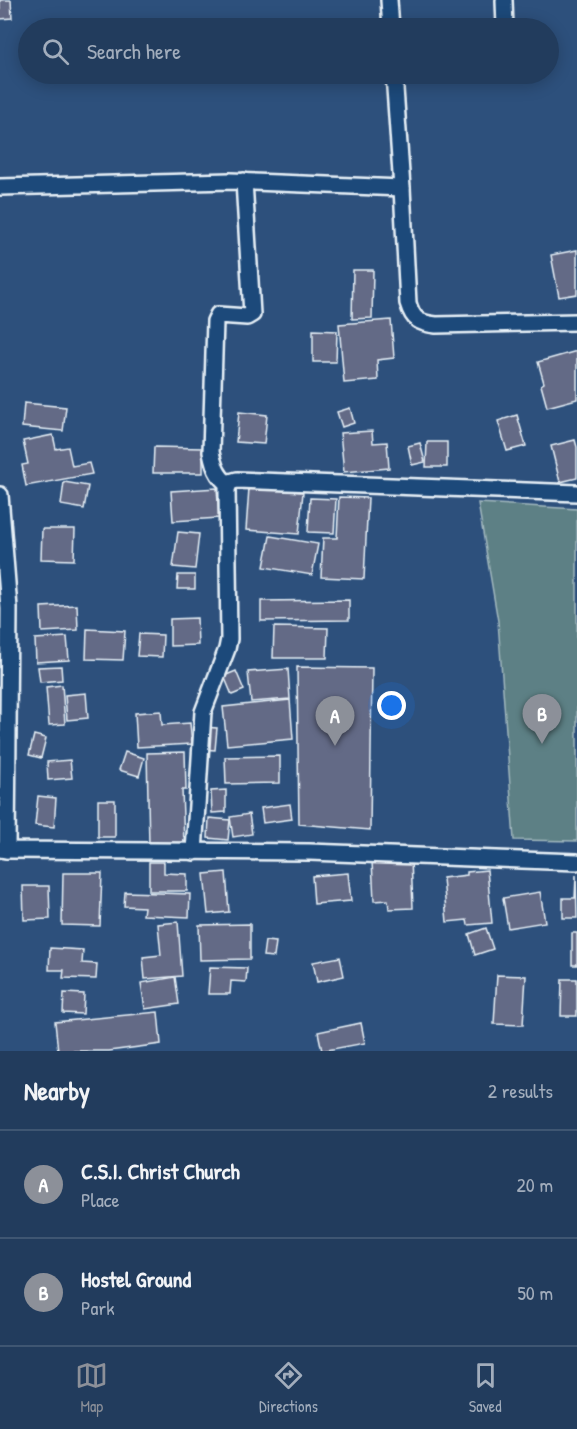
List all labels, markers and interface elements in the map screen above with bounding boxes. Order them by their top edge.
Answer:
search box [18,18,559,84]
icon: search [39,35,72,68]
text: Search here [87,36,181,66]
your location [377,691,406,720]
pin: B [522,694,562,744]
pin: A [316,696,354,746]
text: Nearby [24,1073,90,1108]
text: 2 results [488,1077,553,1104]
text: C.S.I. Christ Church [81,1156,240,1186]
text: A [39,1171,48,1198]
text: 20 m [516,1171,553,1198]
text: Place [81,1186,120,1213]
text: Hostel Ground [81,1264,191,1294]
text: B [38,1279,49,1306]
text: 50 m [517,1279,553,1306]
text: Park [81,1294,114,1321]
tab: Map [75,1359,108,1417]
tab: Directions [259,1359,318,1417]
tab: Saved [469,1359,502,1417]

